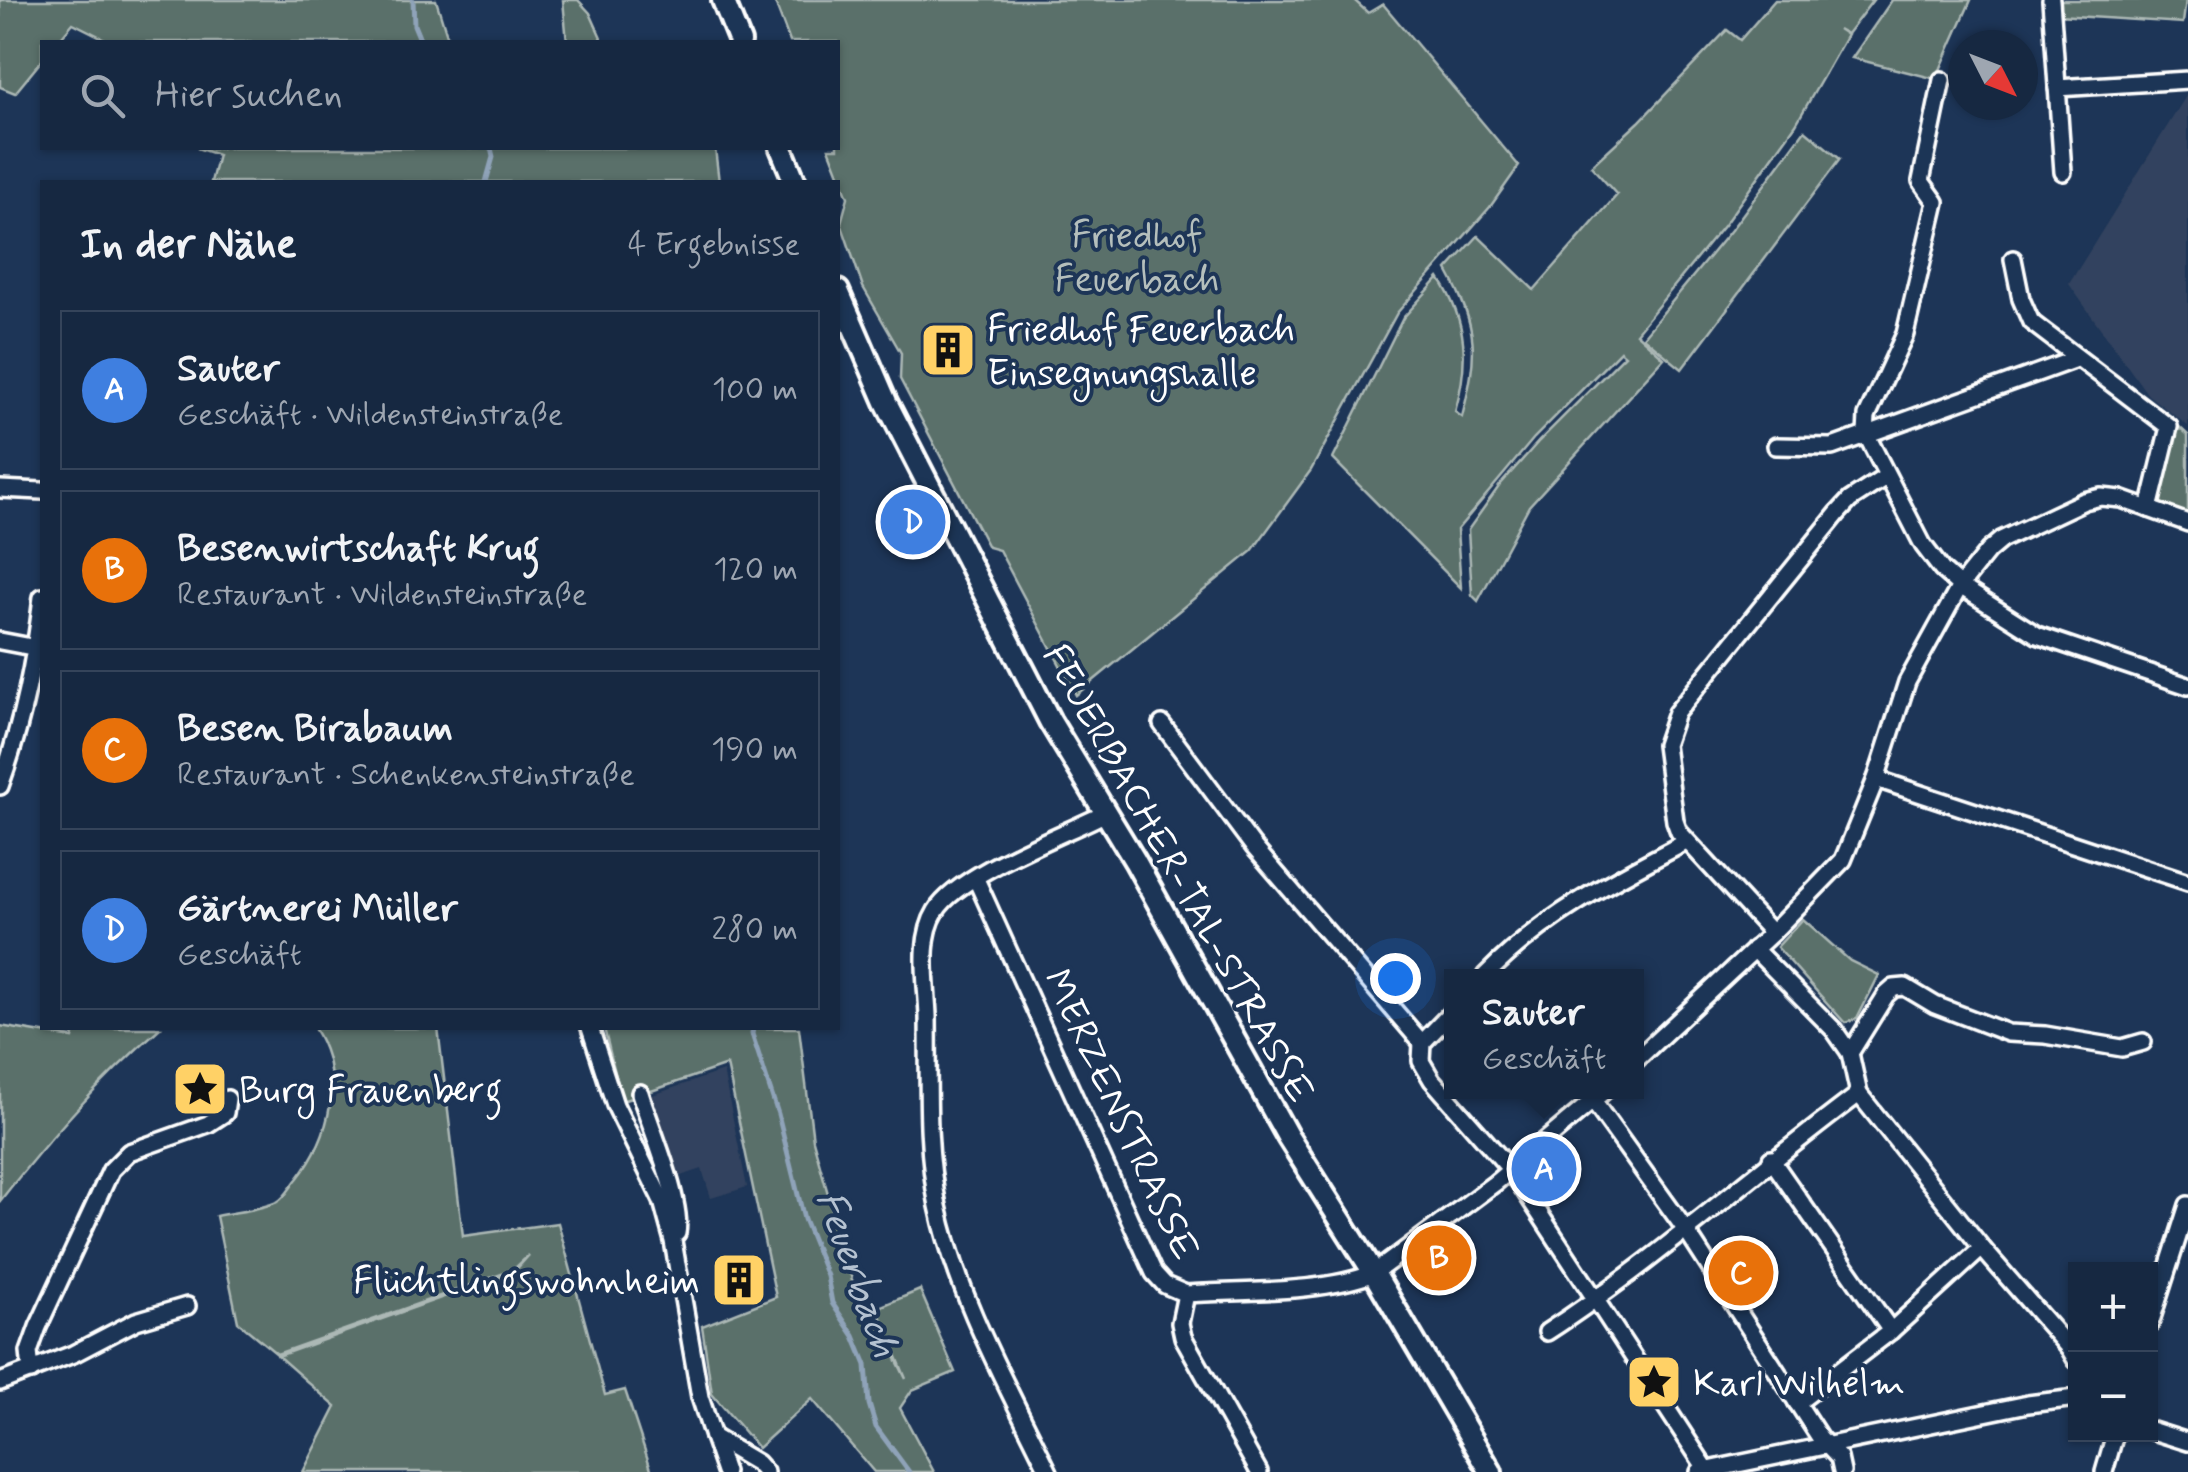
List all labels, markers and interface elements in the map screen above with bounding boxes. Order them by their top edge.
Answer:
north arrow [1948,30,2038,120]
search box [40,40,840,150]
icon: search [75,68,130,123]
text: Hier suchen [155,71,343,120]
park label: Friedhof Feuerbach [1055,212,1219,305]
text: In der Nähe [80,218,297,273]
text: 4 Ergebnisse [628,224,800,266]
place label: Friedhof Feuerbach Einsegnungshalle [987,306,1295,403]
building icon: Friedhof Feuerbach Einsegnungshalle [918,320,978,380]
text: Sauter [177,345,280,394]
text: A [104,369,125,411]
text: 100 m [712,369,798,411]
text: Geschäft · Wildensteinstraße [177,394,563,436]
pin: D [880,484,946,560]
text: Besenwirtschaft Krug [177,525,540,574]
text: B [104,549,125,591]
text: 120 m [713,549,798,591]
text: Restaurant · Wildensteinstraße [177,574,587,616]
street label: FEUERBACHER-TAL-STRASSE [1030,636,1324,1112]
text: Besen Birabaum [177,705,453,754]
text: C [103,729,126,771]
text: 190 m [711,729,798,771]
text: Restaurant · Schenkensteinstraße [177,754,635,796]
text: Gärtnerei Müller [177,885,458,934]
text: D [103,909,126,951]
text: 280 m [711,909,798,951]
text: Geschäft [177,934,302,976]
your location [1370,953,1421,1004]
street label: MERZENSTRASSE [1031,962,1209,1269]
popup [1444,969,1644,1099]
text: Sauter [1482,989,1584,1038]
text: Geschäft [1482,1038,1606,1080]
place icon: Burg Frauenberg [170,1059,230,1119]
place label: Burg Frauenberg [239,1067,502,1120]
pin: A [1512,1132,1576,1206]
water label: Feuerbach [802,1184,910,1364]
pin: B [1406,1220,1472,1296]
pin: C [1708,1236,1774,1310]
building icon: Flüchtlingswohnheim [709,1250,769,1310]
place label: Flüchtlingswohnheim [353,1258,700,1311]
map controls [2068,1262,2158,1442]
button: + [2068,1262,2158,1352]
place icon: Karl Wilhelm [1624,1352,1684,1412]
button: − [2068,1352,2158,1442]
place label: Karl Wilhelm [1693,1360,1905,1409]

